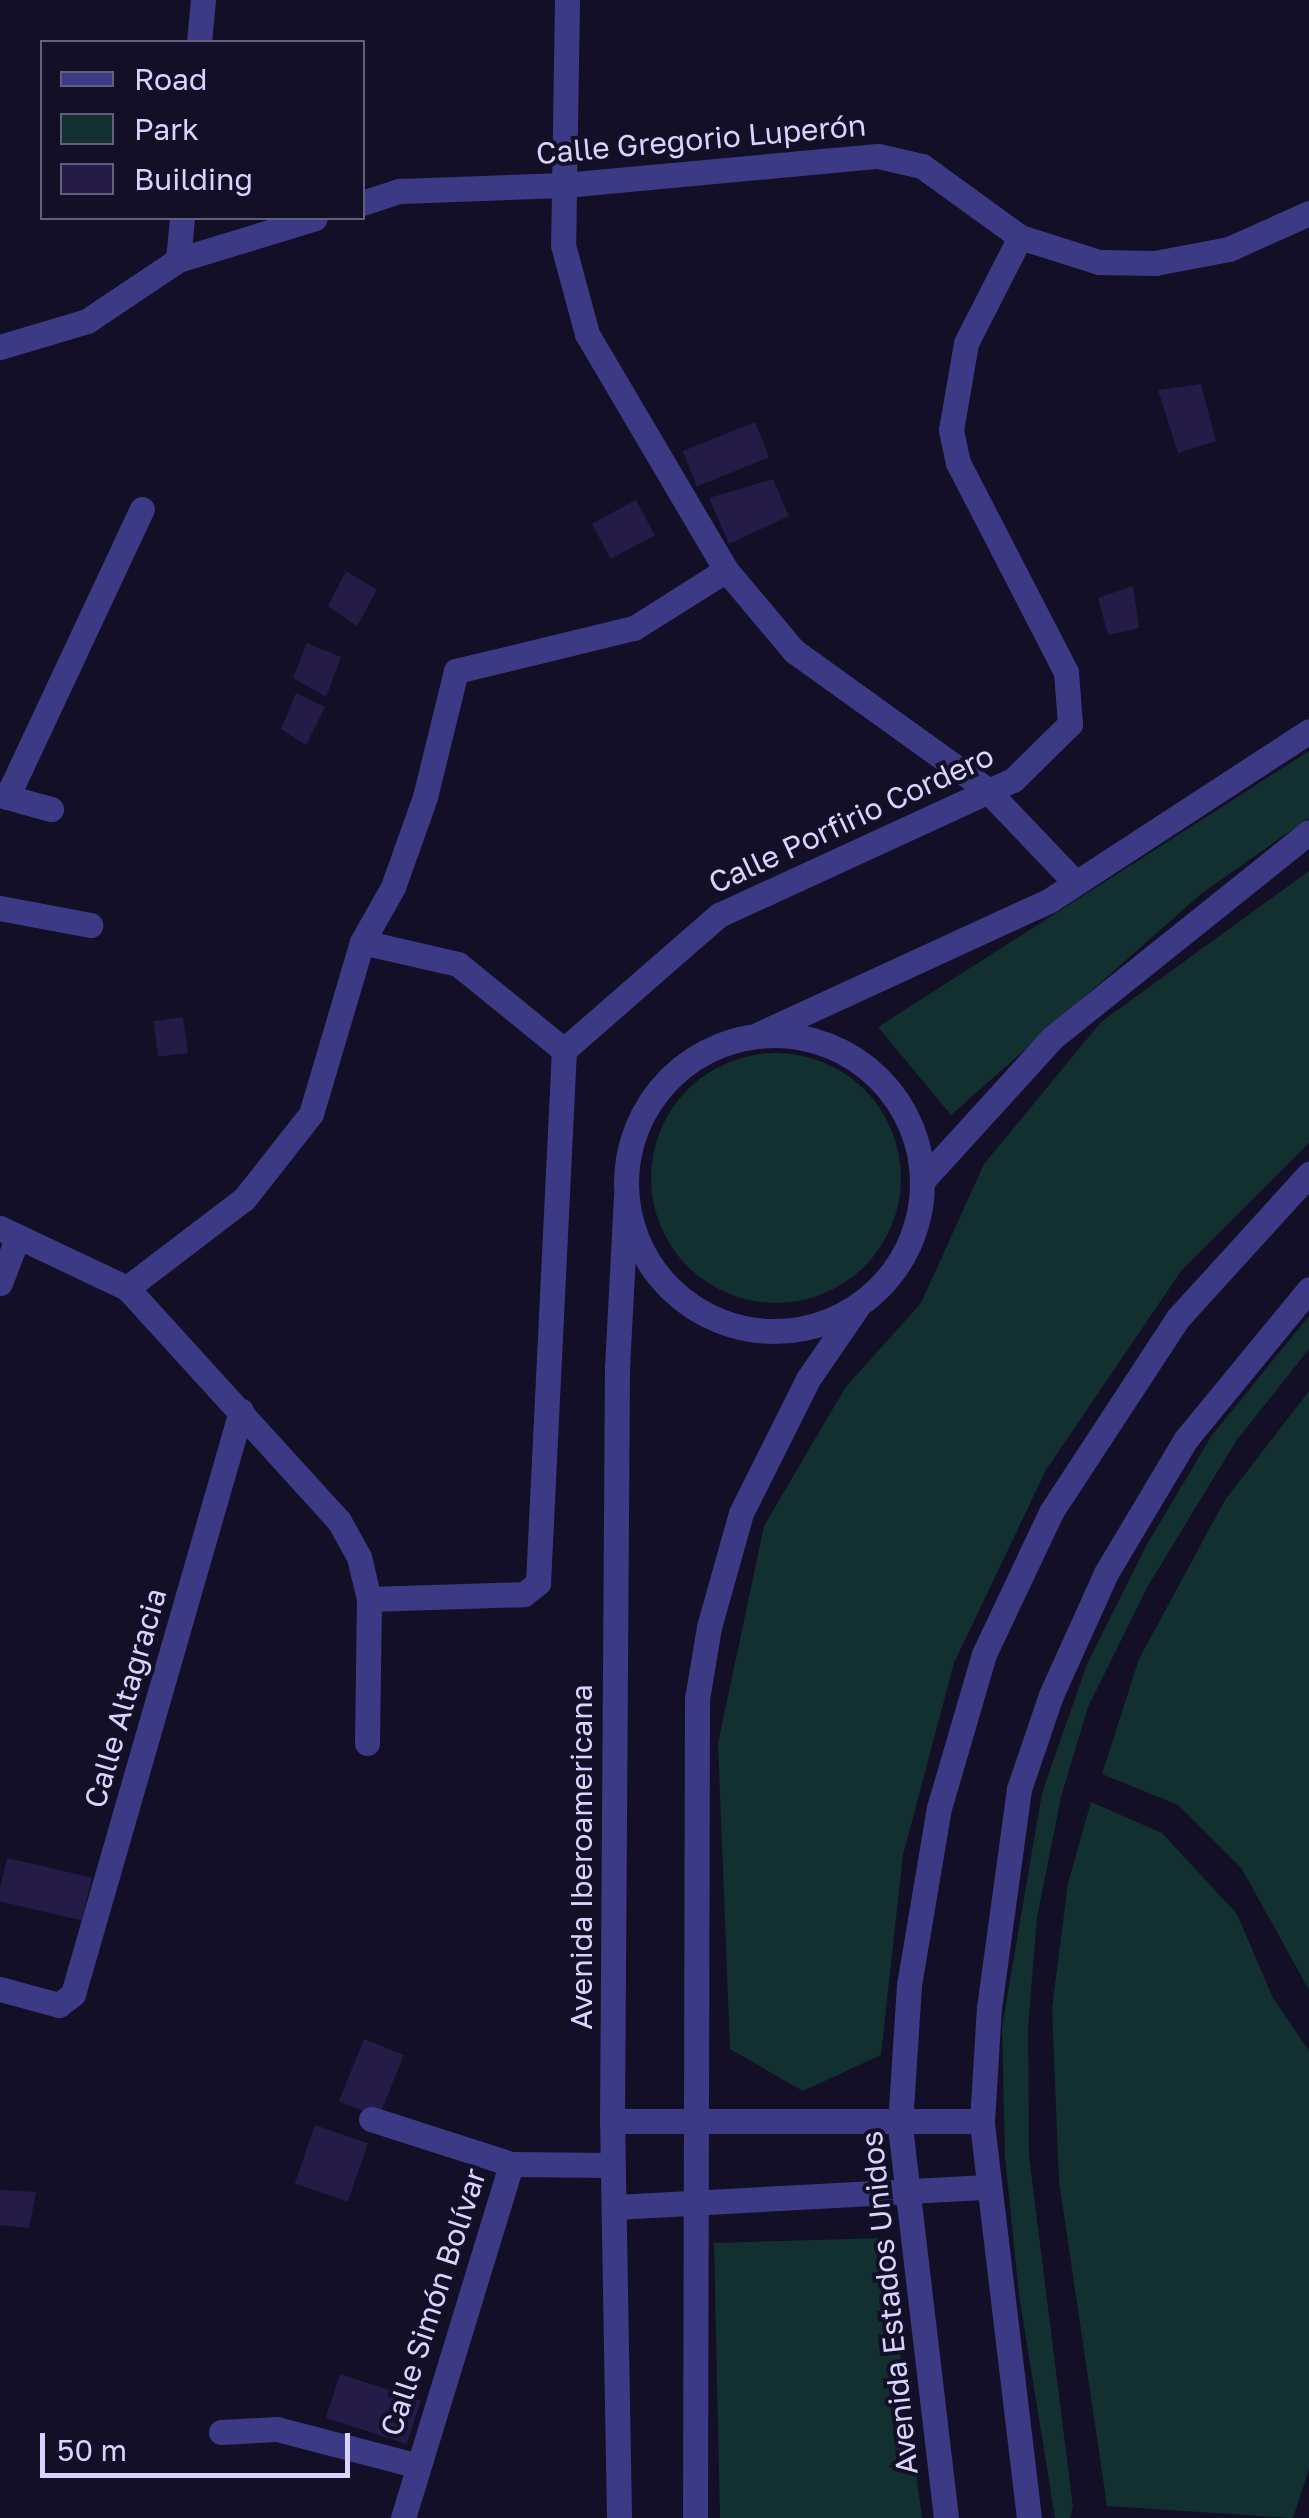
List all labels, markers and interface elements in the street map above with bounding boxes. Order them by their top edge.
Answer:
legend [40,40,365,220]
text: Road [134,61,208,97]
street label: Calle Gregorio Luperón [534,107,868,171]
text: Park [134,111,199,147]
text: Building [134,161,253,197]
street label: Calle Porfirio Cordero [703,737,999,901]
street label: Calle Altagracia [76,1584,174,1812]
street label: Avenida Iberoamericana [563,1684,599,2030]
street label: Avenida Estados Unidos [853,2130,925,2476]
street label: Calle Simón Bolívar [373,2164,493,2440]
scale bar [45,2413,355,2475]
text: 50 m [57,2432,127,2468]

